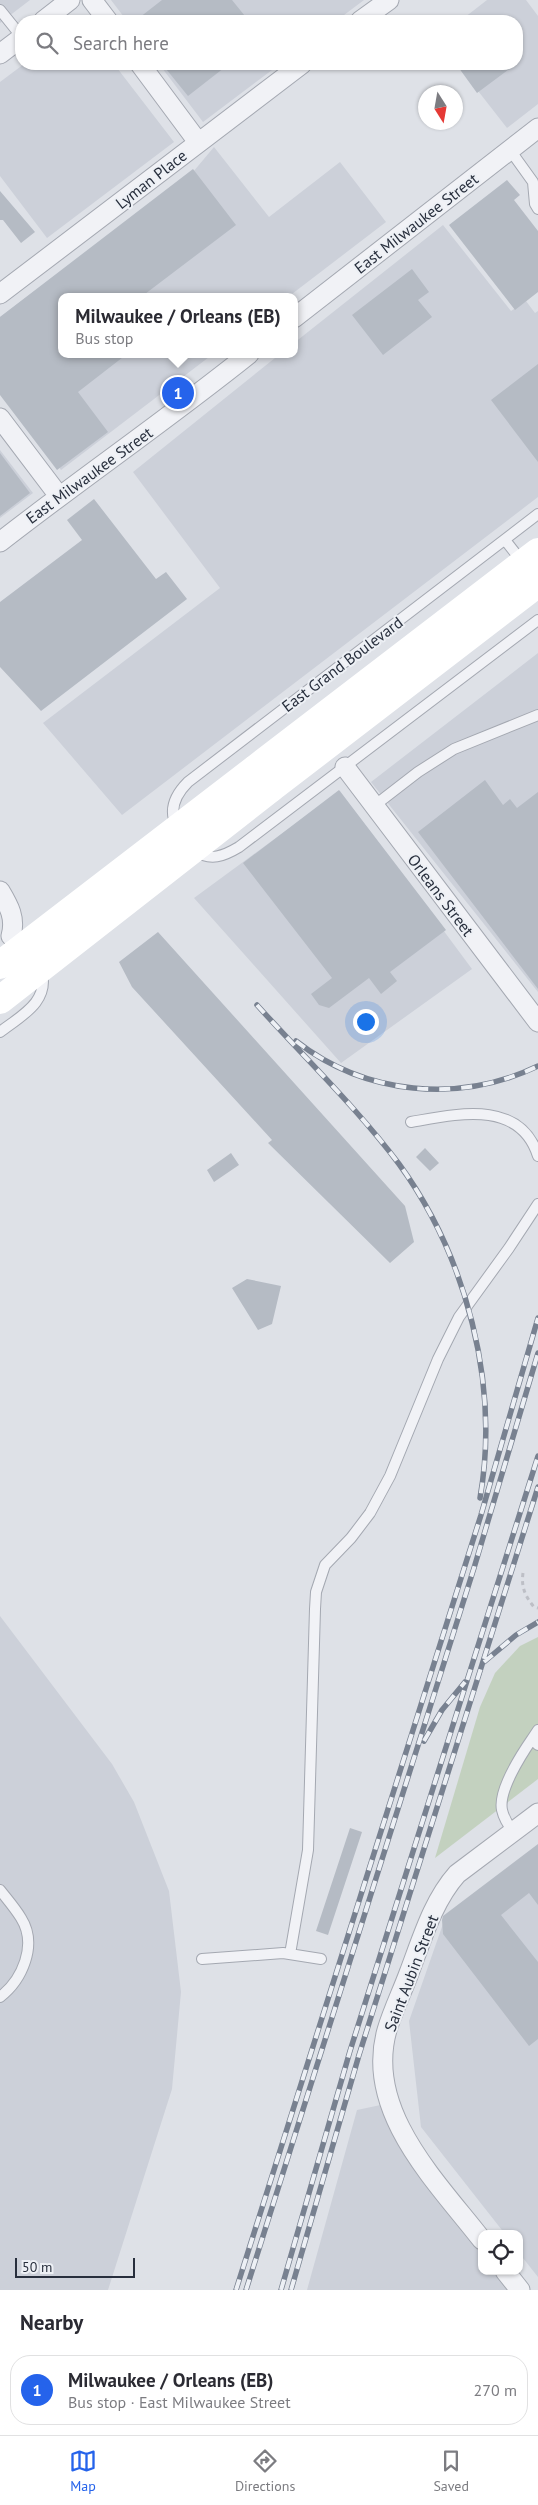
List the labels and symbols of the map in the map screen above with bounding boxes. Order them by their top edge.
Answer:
north arrow [418,85,463,130]
street label: Lyman Place [111,145,191,213]
street label: East Milwaukee Street [350,168,482,278]
pin: 1 [162,374,194,412]
street label: East Milwaukee Street [22,422,157,528]
street label: East Grand Boulevard [278,612,406,716]
street label: Orleans Street [404,850,479,941]
your location [353,1009,379,1035]
street label: Saint Aubin Street [380,1911,443,2034]
scale bar [15,2255,135,2278]

